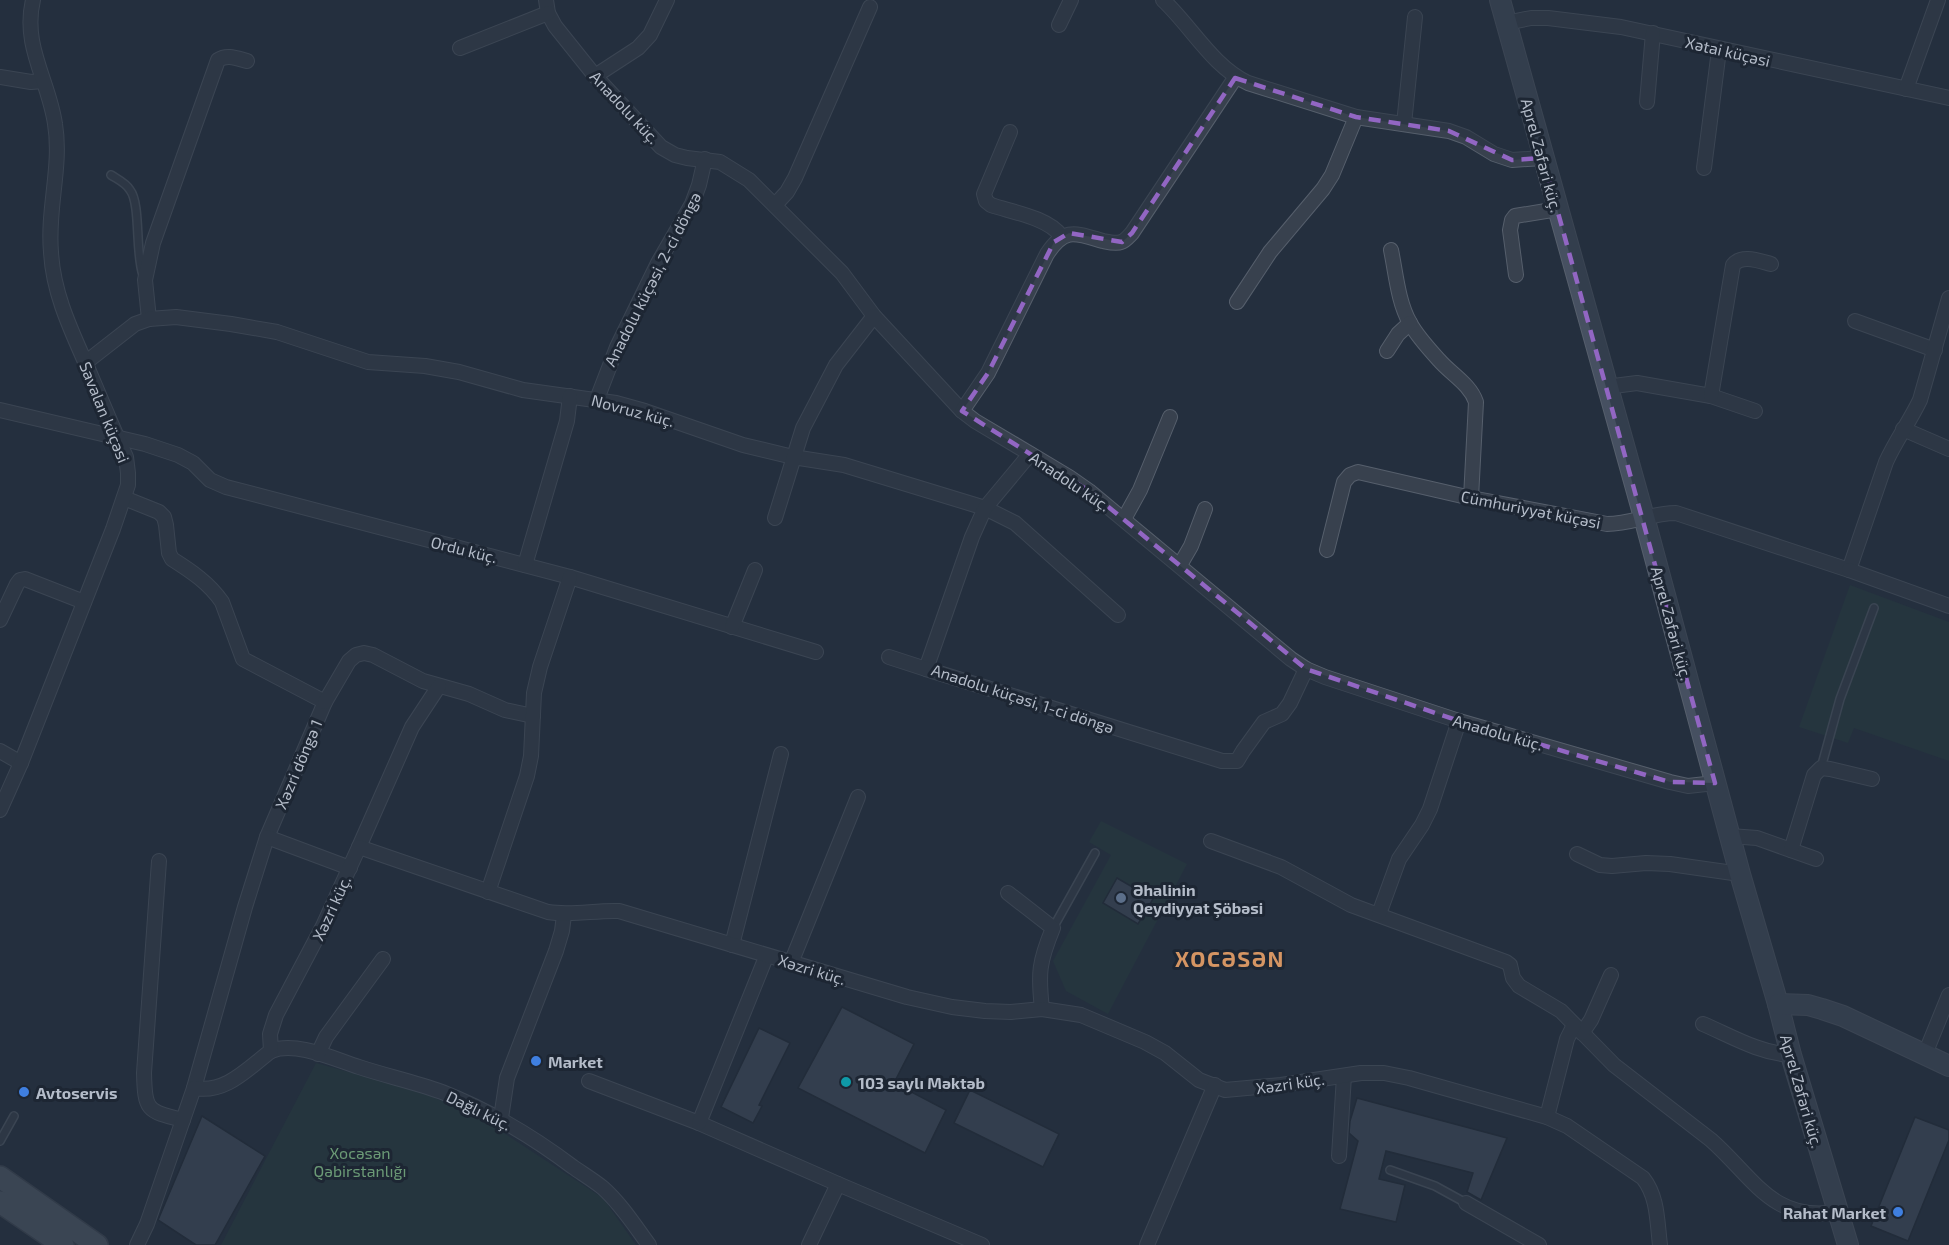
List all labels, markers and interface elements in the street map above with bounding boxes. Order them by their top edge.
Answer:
street label: Xətai küçəsi [1683,32,1772,71]
street label: Anadolu küç. [586,67,663,148]
street label: Aprel Zəfəri küç. [1517,96,1566,214]
street label: Anadolu küçəsi, 2-ci döngə [600,189,705,370]
street label: Savalan küçəsi [75,359,134,466]
street label: Novruz küç. [589,390,676,431]
street label: Anadolu küç. [1026,447,1114,516]
street label: Cümhuriyyət küçəsi [1459,486,1603,533]
street label: Ordu küç. [429,532,499,567]
street label: Aprel Zəfəri küç. [1647,564,1696,682]
street label: Anadolu küçəsi, 1-ci döngə [929,659,1117,737]
street label: Anadolu küç. [1451,710,1545,755]
street label: Xəzri döngə 1 [271,716,325,812]
street label: Xəzri küç. [308,873,355,944]
place label: Əhalinin Qeydiyyat Şöbəsi [1133,880,1263,919]
marker: Əhalinin Qeydiyyat Şöbəsi [1114,891,1128,905]
district label: XOCƏSƏN [1175,945,1285,971]
street label: Xəzri küç. [776,950,848,989]
street label: Aprel Zəfəri küç. [1776,1032,1827,1150]
place label: Market [548,1052,603,1071]
marker: Market [529,1054,543,1068]
street label: Xəzri küç. [1254,1069,1326,1098]
place label: 103 saylı Məktəb [858,1073,985,1093]
marker: 103 saylı Məktəb [839,1075,853,1089]
place label: Avtoservis [36,1083,118,1102]
marker: Avtoservis [17,1085,31,1099]
street label: Dağlı küç. [443,1086,514,1135]
park label: Xocəsən Qəbirstanlığı [314,1143,406,1181]
place label: Rahat Market [1783,1203,1886,1222]
marker: Rahat Market [1891,1205,1905,1219]

